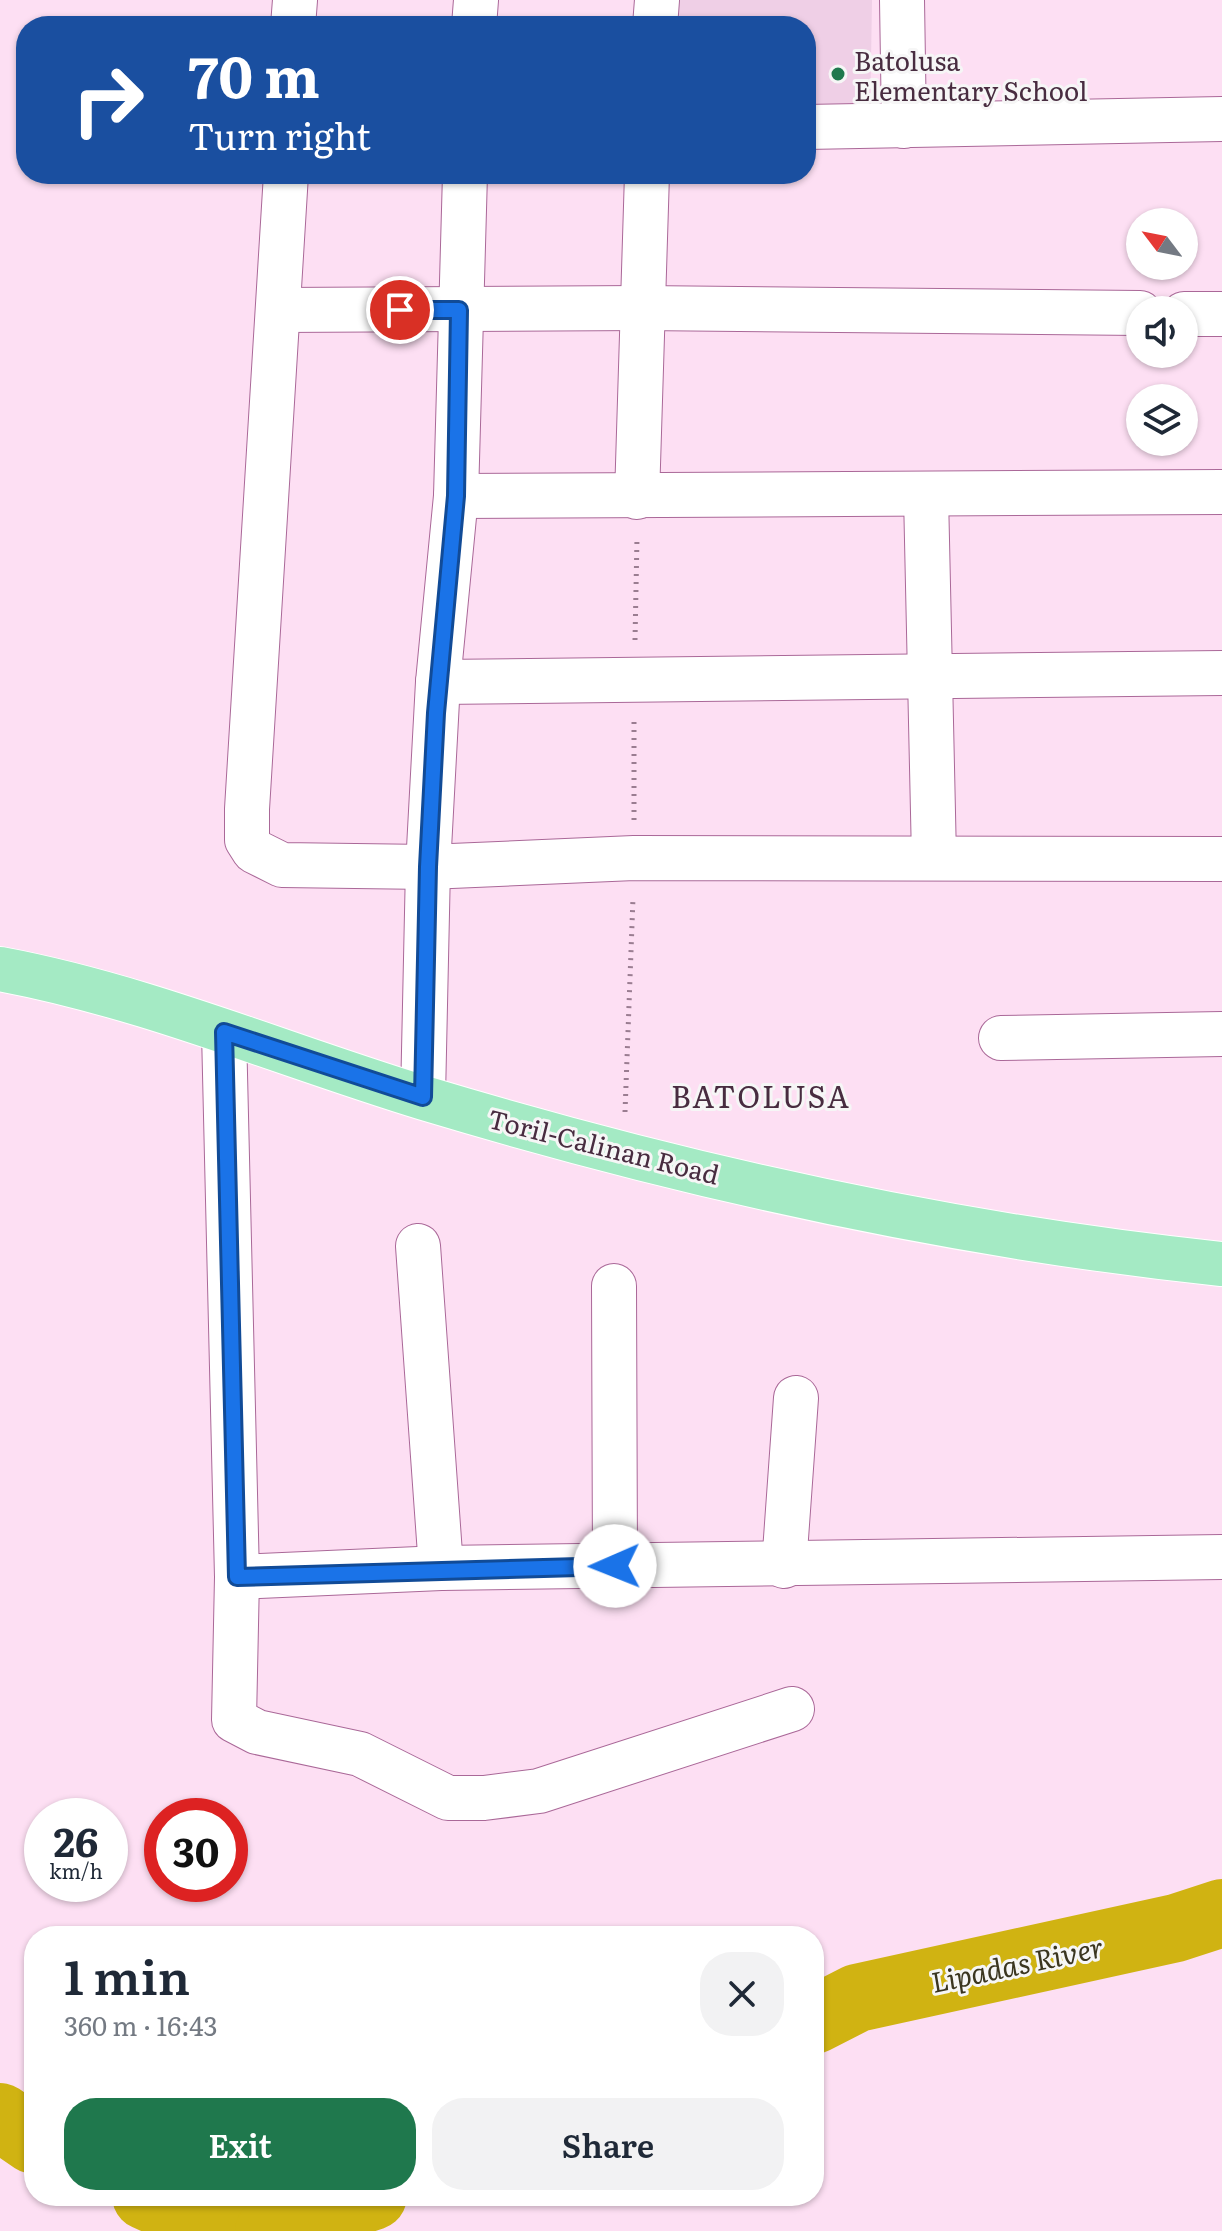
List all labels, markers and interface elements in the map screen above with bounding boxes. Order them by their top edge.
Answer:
text: 70 m [188,32,320,115]
place label: Batolusa Elementary School [854,40,1088,109]
icon: right [56,48,160,152]
marker: Batolusa Elementary School [829,65,847,83]
text: Turn right [188,108,371,161]
north arrow [1126,208,1198,280]
map controls [1126,208,1198,456]
pin [366,276,434,344]
icon: arrive [378,288,422,332]
button: sound [1126,296,1198,368]
button: layers [1126,384,1198,456]
district label: BATOLUSA [671,1073,851,1117]
street label: Toril-Calinan Road [484,1097,724,1193]
position arrow [573,1524,657,1608]
speed limit sign: 30 [144,1798,248,1902]
text: 26 [54,1810,98,1869]
text: km/h [49,1855,103,1885]
water label: Lipadas River [927,1924,1107,2002]
text: 1 min [64,1939,190,2010]
button: close [700,1952,784,2036]
text: 360 m · 16:43 [64,2005,218,2044]
button: Exit [64,2098,416,2190]
button: Share [432,2098,784,2190]

